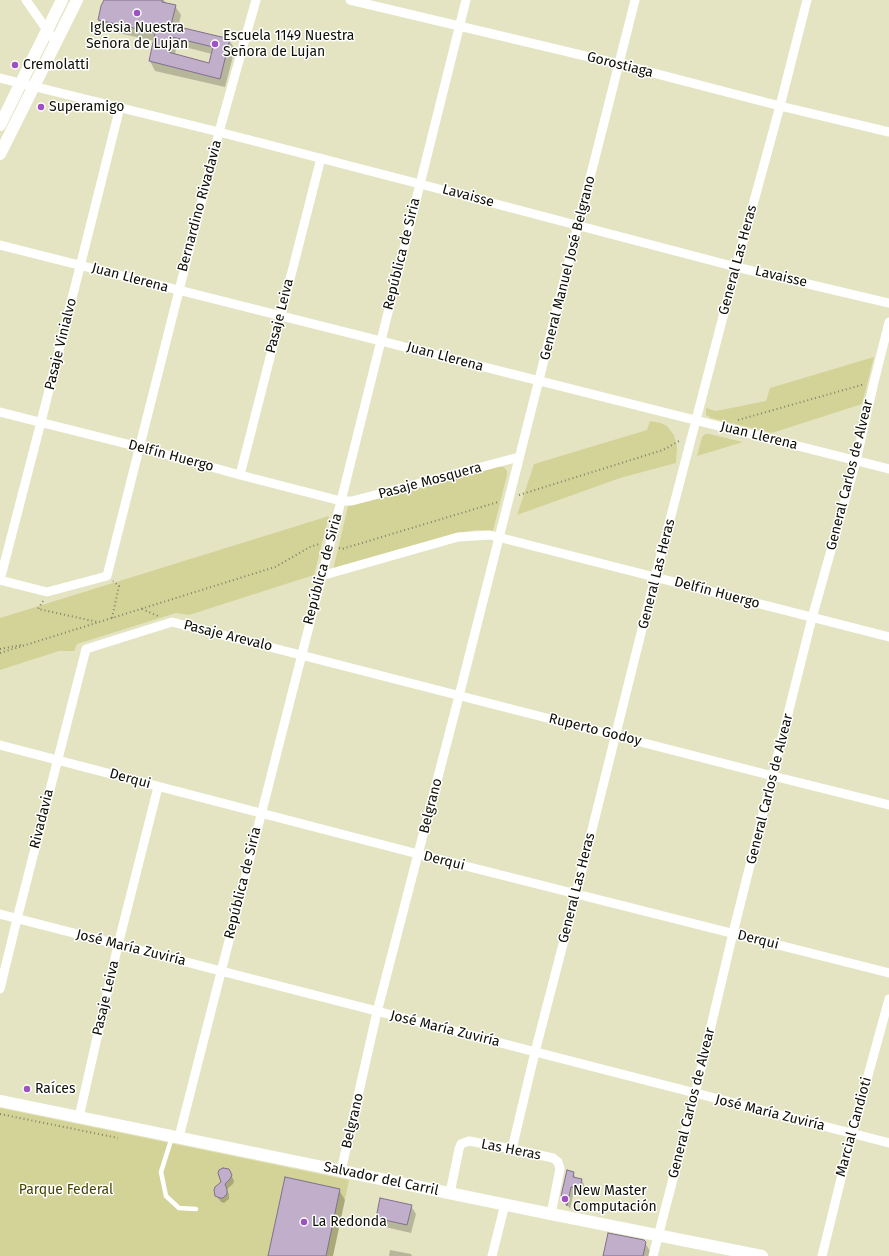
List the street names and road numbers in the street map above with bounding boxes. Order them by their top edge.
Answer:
street label: Gorostiaga [585,49,655,81]
street label: Bernardino Rivadavia [174,138,226,274]
street label: General Manuel José Belgrano [537,174,599,362]
street label: Lavaisse [440,181,496,211]
street label: República de Siria [380,196,424,312]
street label: General Las Heras [715,203,761,317]
street label: Juan Llerena [90,260,170,296]
street label: Lavaisse [753,263,809,291]
street label: Pasaje Leiva [263,277,297,355]
street label: Pasaje Vinialvo [41,296,81,392]
street label: Juan Llerena [405,339,485,375]
street label: General Carlos de Alvear [823,398,877,552]
street label: Juan Llerena [719,418,799,454]
street label: Delfín Huergo [126,437,216,475]
street label: Pasaje Mosquera [377,459,483,503]
street label: República de Siria [300,511,346,627]
street label: General Las Heras [635,517,679,631]
street label: Delfín Huergo [672,574,762,612]
street label: Pasaje Arevalo [182,617,274,655]
street label: Ruperto Godoy [547,710,643,750]
street label: General Carlos de Alvear [743,712,797,866]
street label: Derqui [107,765,153,793]
street label: Belgrano [416,777,446,835]
street label: Rivadavia [26,787,58,851]
street label: República de Siria [221,825,265,941]
street label: General Las Heras [555,831,599,945]
street label: Derqui [422,848,466,874]
street label: José María Zuviría [74,926,188,970]
street label: Derqui [736,927,780,953]
street label: Pasaje Leiva [89,959,123,1037]
street label: José María Zuviría [388,1007,502,1051]
street label: General Carlos de Alvear [665,1026,719,1180]
street label: Marcial Candioti [833,1075,875,1179]
street label: José María Zuviría [713,1091,827,1135]
street label: Belgrano [338,1092,368,1150]
street label: Las Heras [480,1136,542,1164]
street label: Salvador del Carril [322,1159,440,1199]

